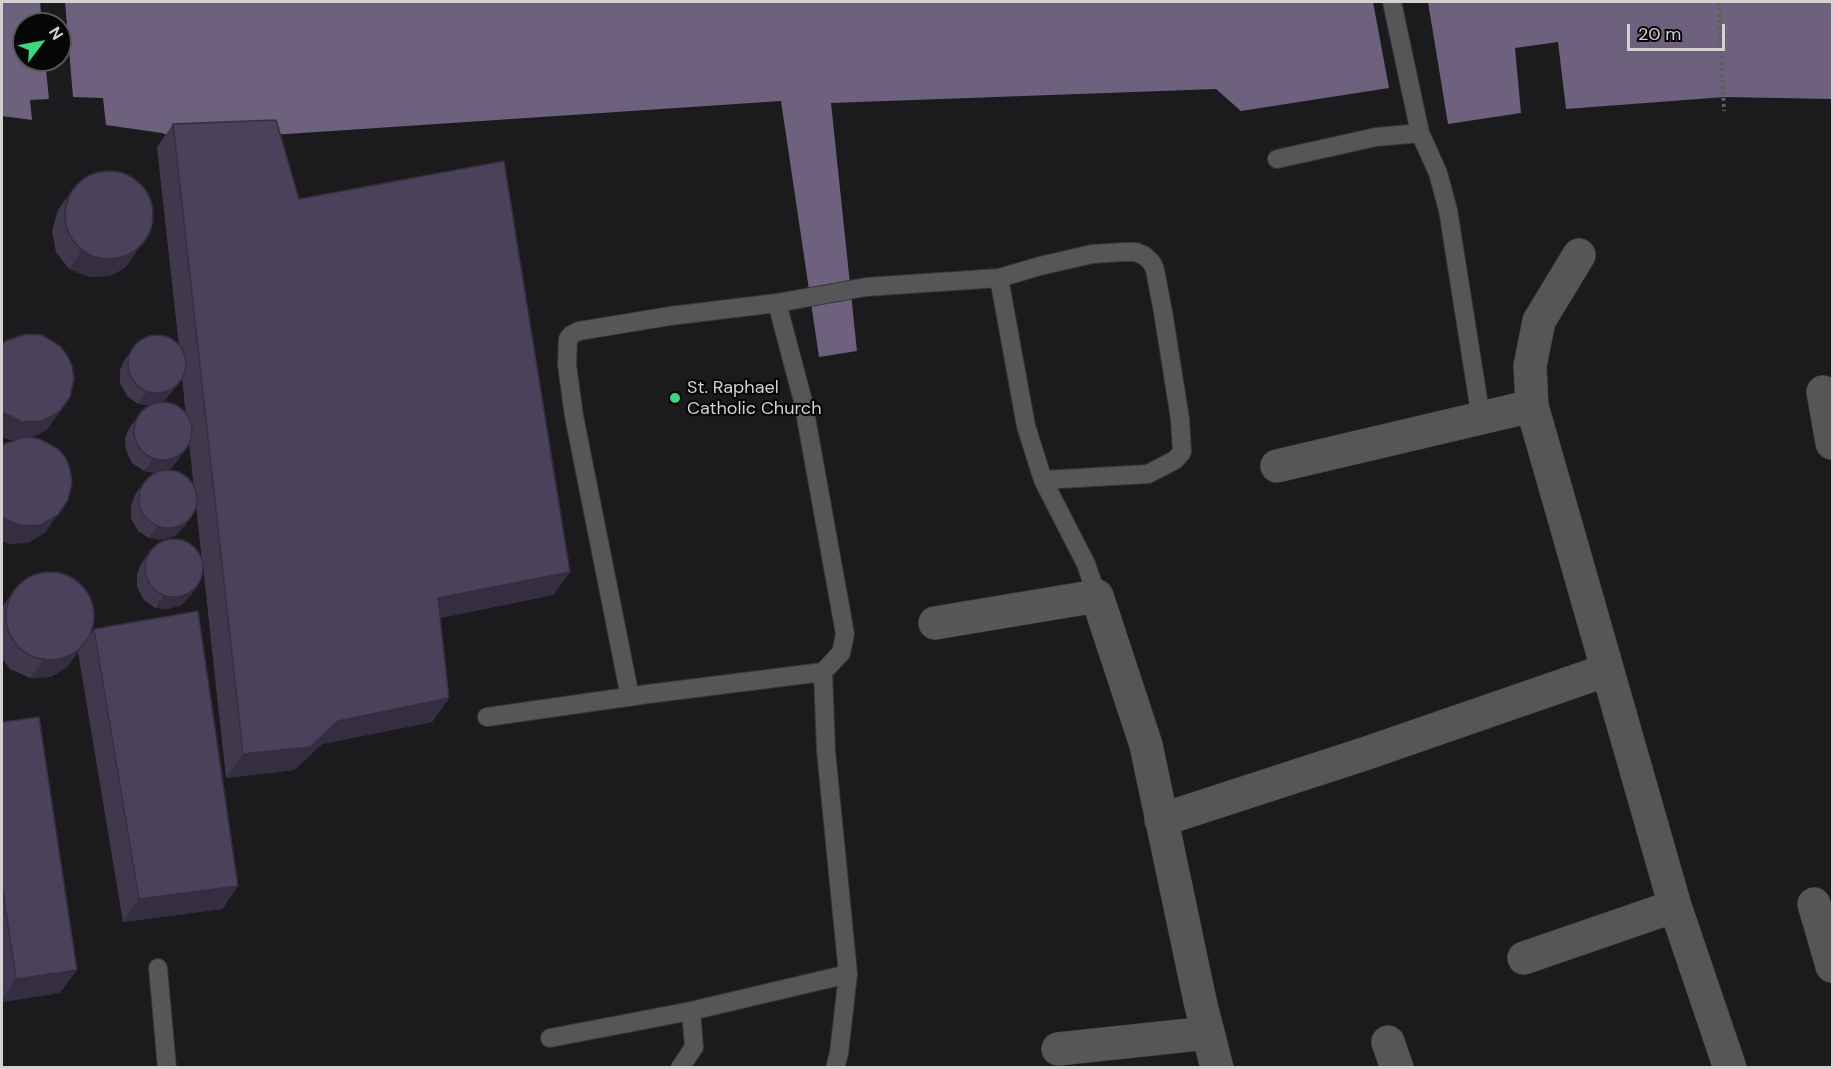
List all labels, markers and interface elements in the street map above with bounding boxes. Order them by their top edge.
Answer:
north arrow [12,12,72,72]
scale bar [1630,12,1728,50]
text: 20 m [1638,22,1681,46]
text: N [44,23,68,44]
place label: St. Raphael Catholic Church [687,377,821,420]
marker: St. Raphael Catholic Church [668,391,682,405]

